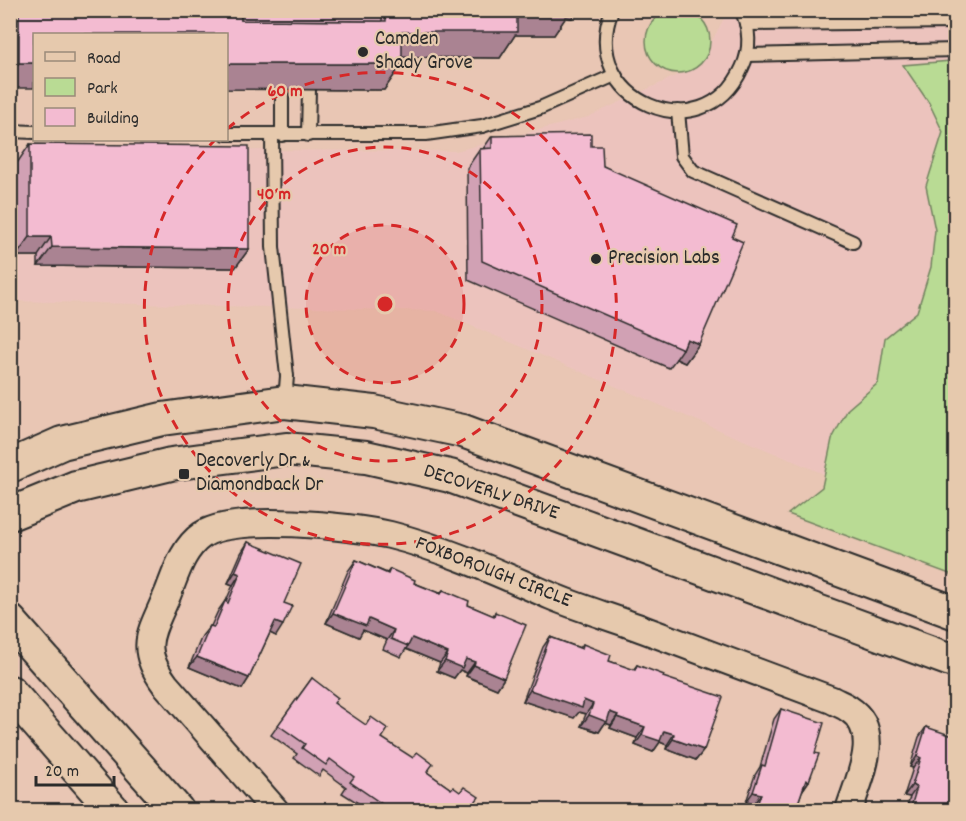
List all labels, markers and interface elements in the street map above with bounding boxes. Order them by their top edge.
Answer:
place label: Camden Shady Grove [375,25,473,79]
legend [33,33,228,141]
marker: Camden Shady Grove [356,45,370,59]
text: Road [87,47,121,72]
text: Park [87,77,118,102]
text: 60 m [267,80,303,105]
text: Building [87,107,139,132]
text: 40 m [257,183,291,208]
text: 20 m [312,238,346,263]
place label: Precision Labs [608,244,720,274]
marker: Precision Labs [589,252,603,266]
centre of rings [375,294,395,314]
place label: Decoverly Dr & Diamondback Dr [196,447,323,501]
street label: DECOVERLY DRIVE [419,457,563,529]
marker: Decoverly Dr & Diamondback Dr [177,467,191,481]
street label: FOXBOROUGH CIRCLE [411,529,576,617]
scale bar [36,749,114,787]
text: 20 m [45,760,79,785]

